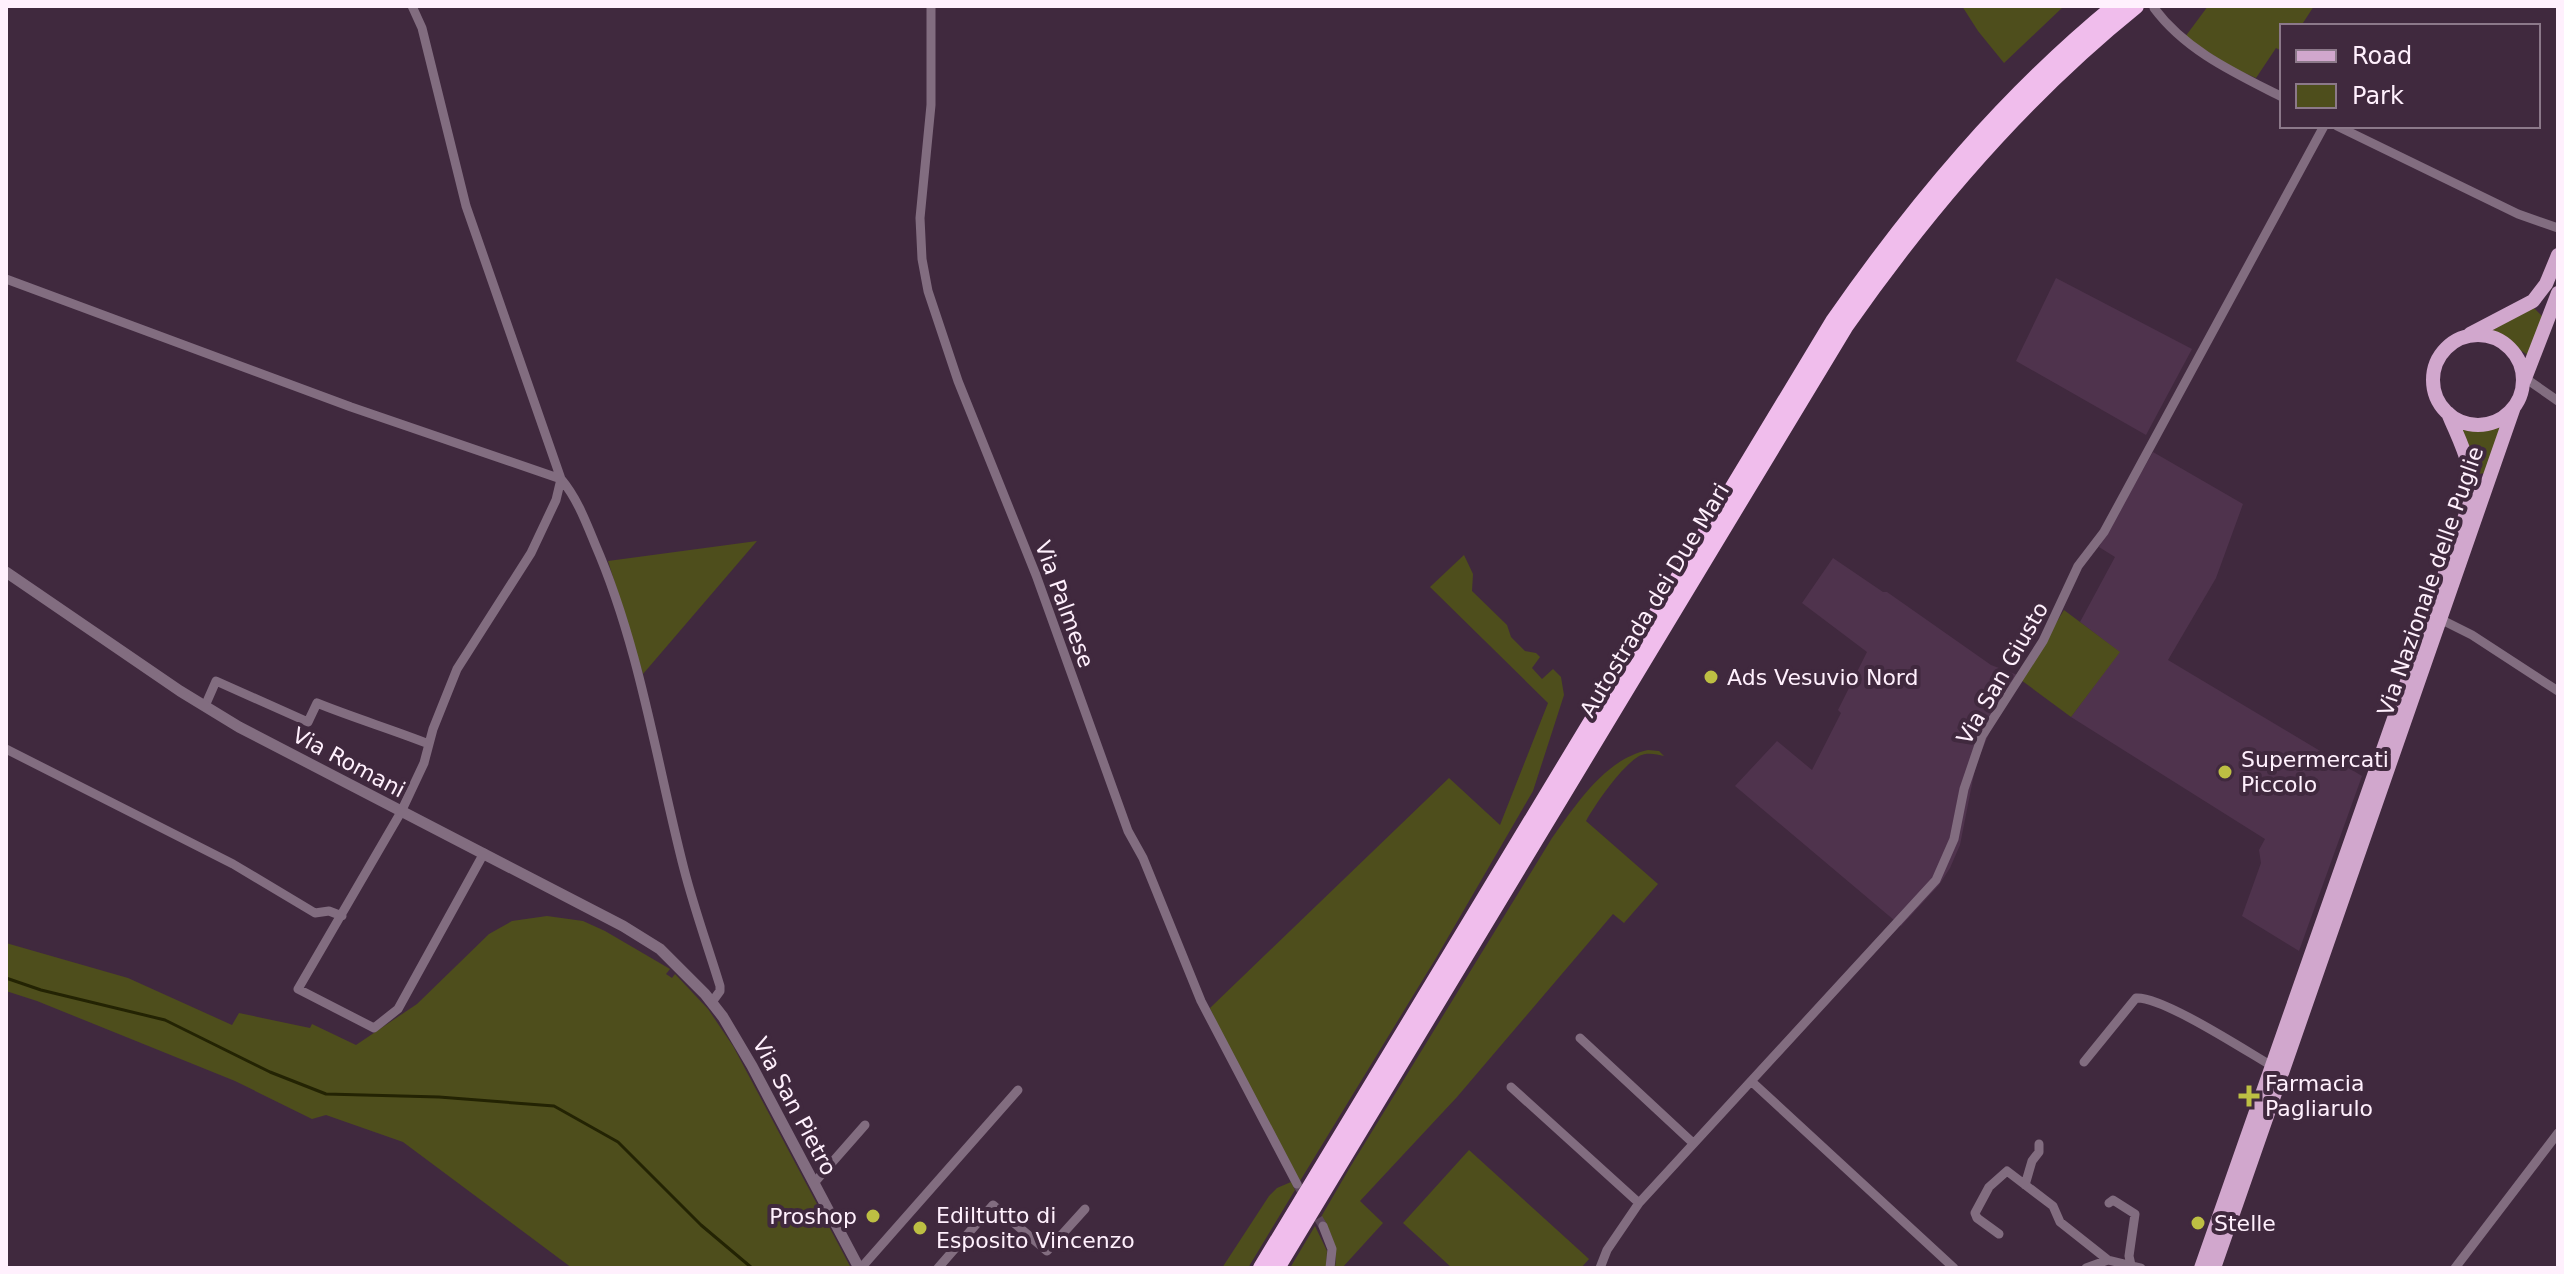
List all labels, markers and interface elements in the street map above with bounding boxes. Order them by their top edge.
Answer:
legend [2280,24,2540,128]
text: Road [2352,42,2412,70]
text: Park [2352,82,2404,110]
street label: Via Nazionale delle Puglie [2373,443,2488,719]
street label: Autostrada dei Due Mari [1575,479,1734,721]
street label: Via Palmese [1030,537,1099,671]
street label: Via San Giusto [1952,598,2053,749]
place label: Ads Vesuvio Nord [1727,665,1919,690]
marker: Ads Vesuvio Nord [1702,668,1720,686]
street label: Via Romani [288,722,409,803]
place label: Supermercati Piccolo [2241,747,2389,797]
marker: Supermercati Piccolo [2216,763,2234,781]
street label: Via San Pietro [748,1033,841,1179]
place label: Farmacia Pagliarulo [2265,1071,2373,1121]
marker: Farmacia Pagliarulo [2240,1087,2258,1105]
place label: Ediltutto di Esposito Vincenzo [936,1203,1135,1253]
place label: Proshop [769,1204,857,1229]
marker: Proshop [864,1207,882,1225]
place label: Stelle [2214,1211,2276,1236]
marker: Stelle [2189,1214,2207,1232]
marker: Ediltutto di Esposito Vincenzo [911,1219,929,1237]

